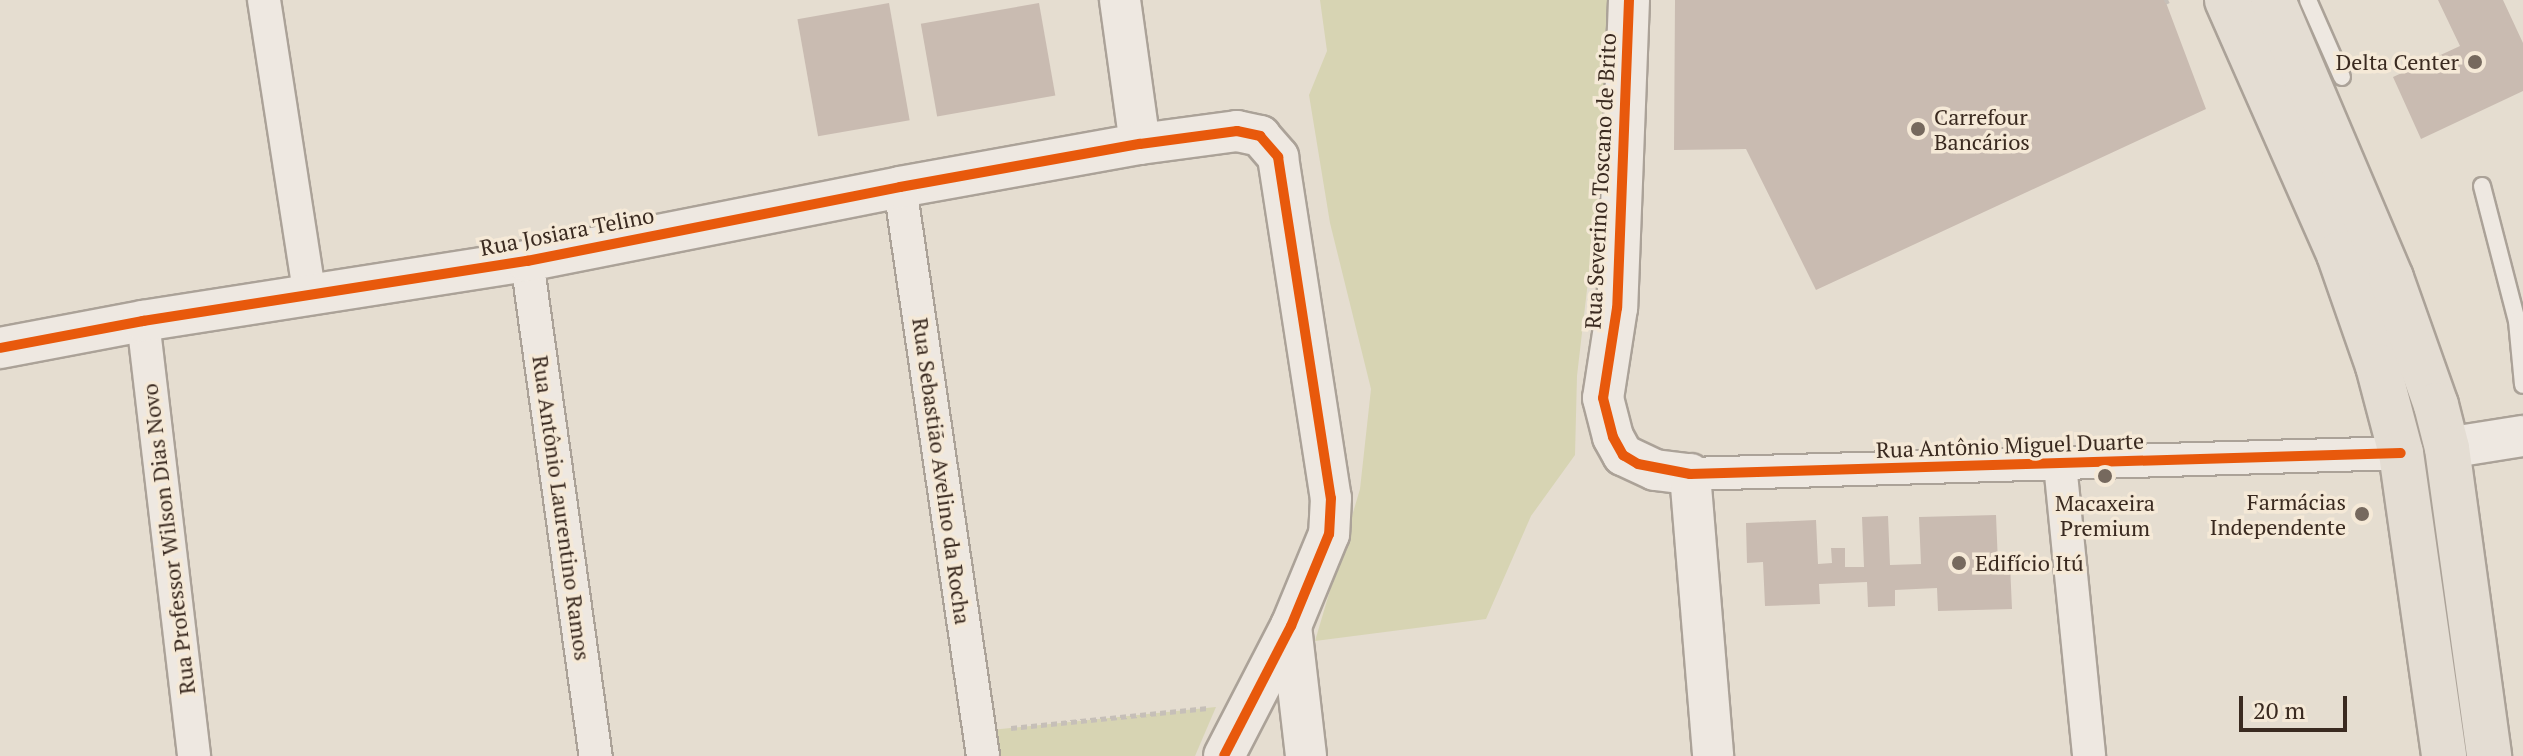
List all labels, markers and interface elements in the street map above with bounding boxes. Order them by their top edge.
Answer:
street label: Rua Severino Toscano de Brito [1579,32,1621,330]
place label: Delta Center [2336,49,2459,75]
marker: Delta Center [2466,53,2484,71]
place label: Carrefour Bancários [1934,103,2030,154]
marker: Carrefour Bancários [1909,120,1927,138]
street label: Rua Josiara Telino [478,201,656,261]
street label: Rua Sebastião Avelino da Rocha [907,316,977,626]
street label: Rua Antônio Laurentino Ramos [527,354,597,662]
street label: Rua Professor Wilson Dias Novo [136,382,200,696]
street label: Rua Antônio Miguel Duarte [1875,427,2145,463]
marker: Macaxeira Premium [2096,467,2114,485]
place label: Farmácias Independente [2210,488,2346,540]
place label: Macaxeira Premium [2055,489,2155,540]
marker: Farmácias Independente [2353,505,2371,523]
place label: Edifício Itú [1975,550,2084,576]
marker: Edifício Itú [1950,554,1968,572]
scale bar [2243,680,2351,730]
text: 20 m [2253,694,2305,726]

